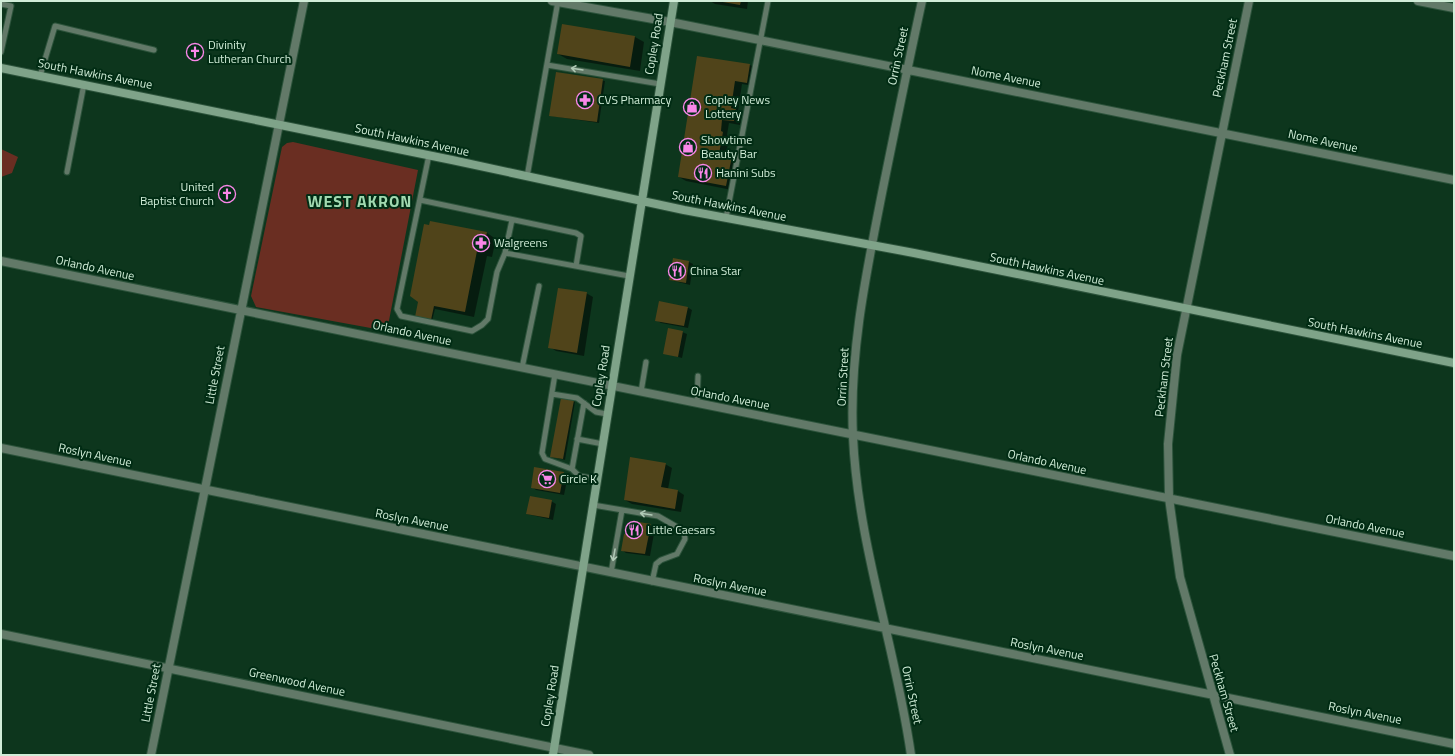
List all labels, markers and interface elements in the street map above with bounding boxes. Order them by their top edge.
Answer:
street label: Copley Road [639,12,668,76]
street label: Peckham Street [1207,16,1242,99]
street label: Orrin Street [882,24,913,87]
place label: Divinity Lutheran Church [208,35,291,68]
church icon: Divinity Lutheran Church [185,42,205,62]
street label: South Hawkins Avenue [36,53,154,94]
street label: Nome Avenue [970,60,1043,93]
one-way arrow [571,65,584,73]
pharmacy icon: CVS Pharmacy [575,90,595,110]
place label: CVS Pharmacy [598,90,672,109]
place label: Copley News Lottery [705,90,770,123]
shop icon: Copley News Lottery [682,97,702,117]
street label: South Hawkins Avenue [353,118,471,161]
street label: Nome Avenue [1287,124,1360,157]
place label: Showtime Beauty Bar [701,130,757,163]
shop icon: Showtime Beauty Bar [678,137,698,157]
restaurant icon: Hanini Subs [693,163,713,183]
place label: Hanini Subs [716,163,776,182]
place label: United Baptist Church [140,177,214,210]
church icon: United Baptist Church [217,184,237,204]
street label: South Hawkins Avenue [670,185,788,226]
district label: WEST AKRON [308,189,412,213]
pharmacy icon: Walgreens [471,233,491,253]
place label: Walgreens [494,233,548,252]
street label: South Hawkins Avenue [988,247,1106,290]
street label: Orlando Avenue [54,250,136,285]
restaurant icon: China Star [667,261,687,281]
place label: China Star [690,261,741,280]
street label: South Hawkins Avenue [1306,312,1424,353]
street label: Orlando Avenue [371,315,453,350]
street label: Peckham Street [1149,335,1178,418]
street label: Little Street [200,343,230,406]
street label: Copley Road [586,344,615,408]
street label: Orrin Street [831,346,854,407]
street label: Orlando Avenue [689,381,771,414]
street label: Roslyn Avenue [57,437,133,472]
street label: Orlando Avenue [1006,444,1088,479]
supermarket icon: Circle K [537,469,557,489]
place label: Circle K [560,469,597,488]
street label: Roslyn Avenue [374,503,450,536]
street label: Orlando Avenue [1324,509,1406,542]
one-way arrow [640,510,653,518]
restaurant icon: Little Caesars [624,520,644,540]
place label: Little Caesars [647,520,716,539]
one-way arrow [610,548,618,561]
street label: Roslyn Avenue [692,568,768,601]
street label: Roslyn Avenue [1009,632,1085,665]
street label: Peckham Street [1204,652,1245,735]
street label: Little Street [136,661,166,724]
street label: Greenwood Avenue [247,662,347,701]
street label: Copley Road [535,664,564,728]
street label: Orrin Street [897,664,928,726]
street label: Roslyn Avenue [1327,696,1403,729]

